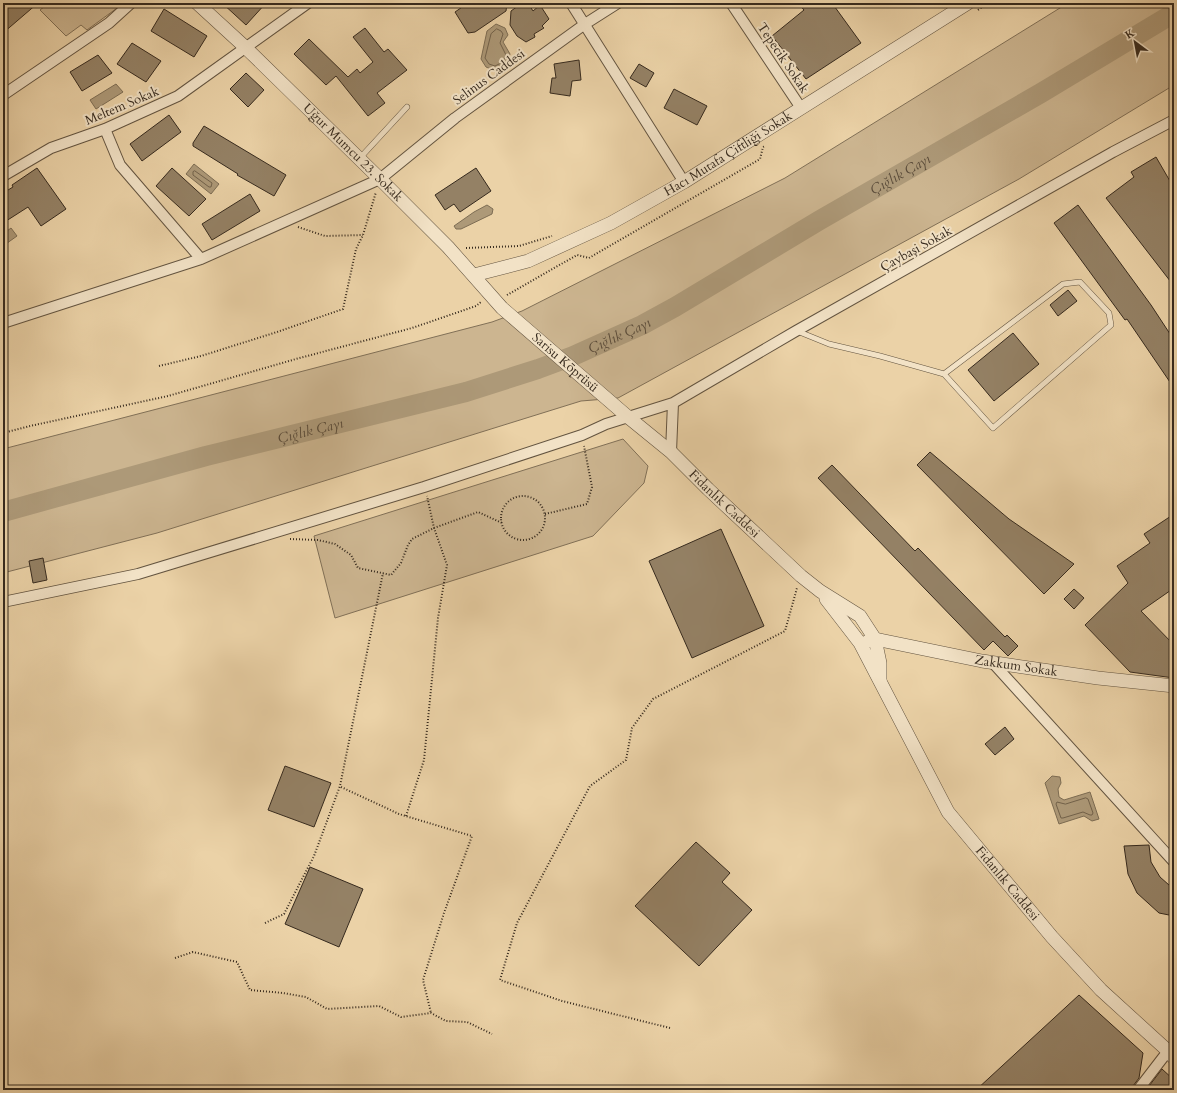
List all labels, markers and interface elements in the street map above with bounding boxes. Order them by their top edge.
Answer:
street label: Tepecik Sokak [753,19,813,97]
north arrow [1115,22,1155,62]
text: K [1122,25,1138,43]
street label: Selinus Caddesi [449,45,529,109]
street label: Meltem Sokak [82,82,162,130]
street label: Uğur Mumcu 23. Sokak [299,99,407,206]
street label: Hacı Mutafa Çiftliği Sokak [661,107,796,201]
water label: Çığlık Çayı [866,149,934,199]
street label: Çaybaşi Sokak [877,222,955,276]
water label: Çığlık Çayı [585,312,654,358]
street label: Sarisu Kōprüsü [528,329,602,396]
water label: Çığlık Çayı [276,413,345,448]
street label: Fidanlık Caddesi [685,466,764,542]
street label: Zakkum Sokak [973,651,1059,681]
street label: Fidanlık Caddesi [971,842,1044,925]

